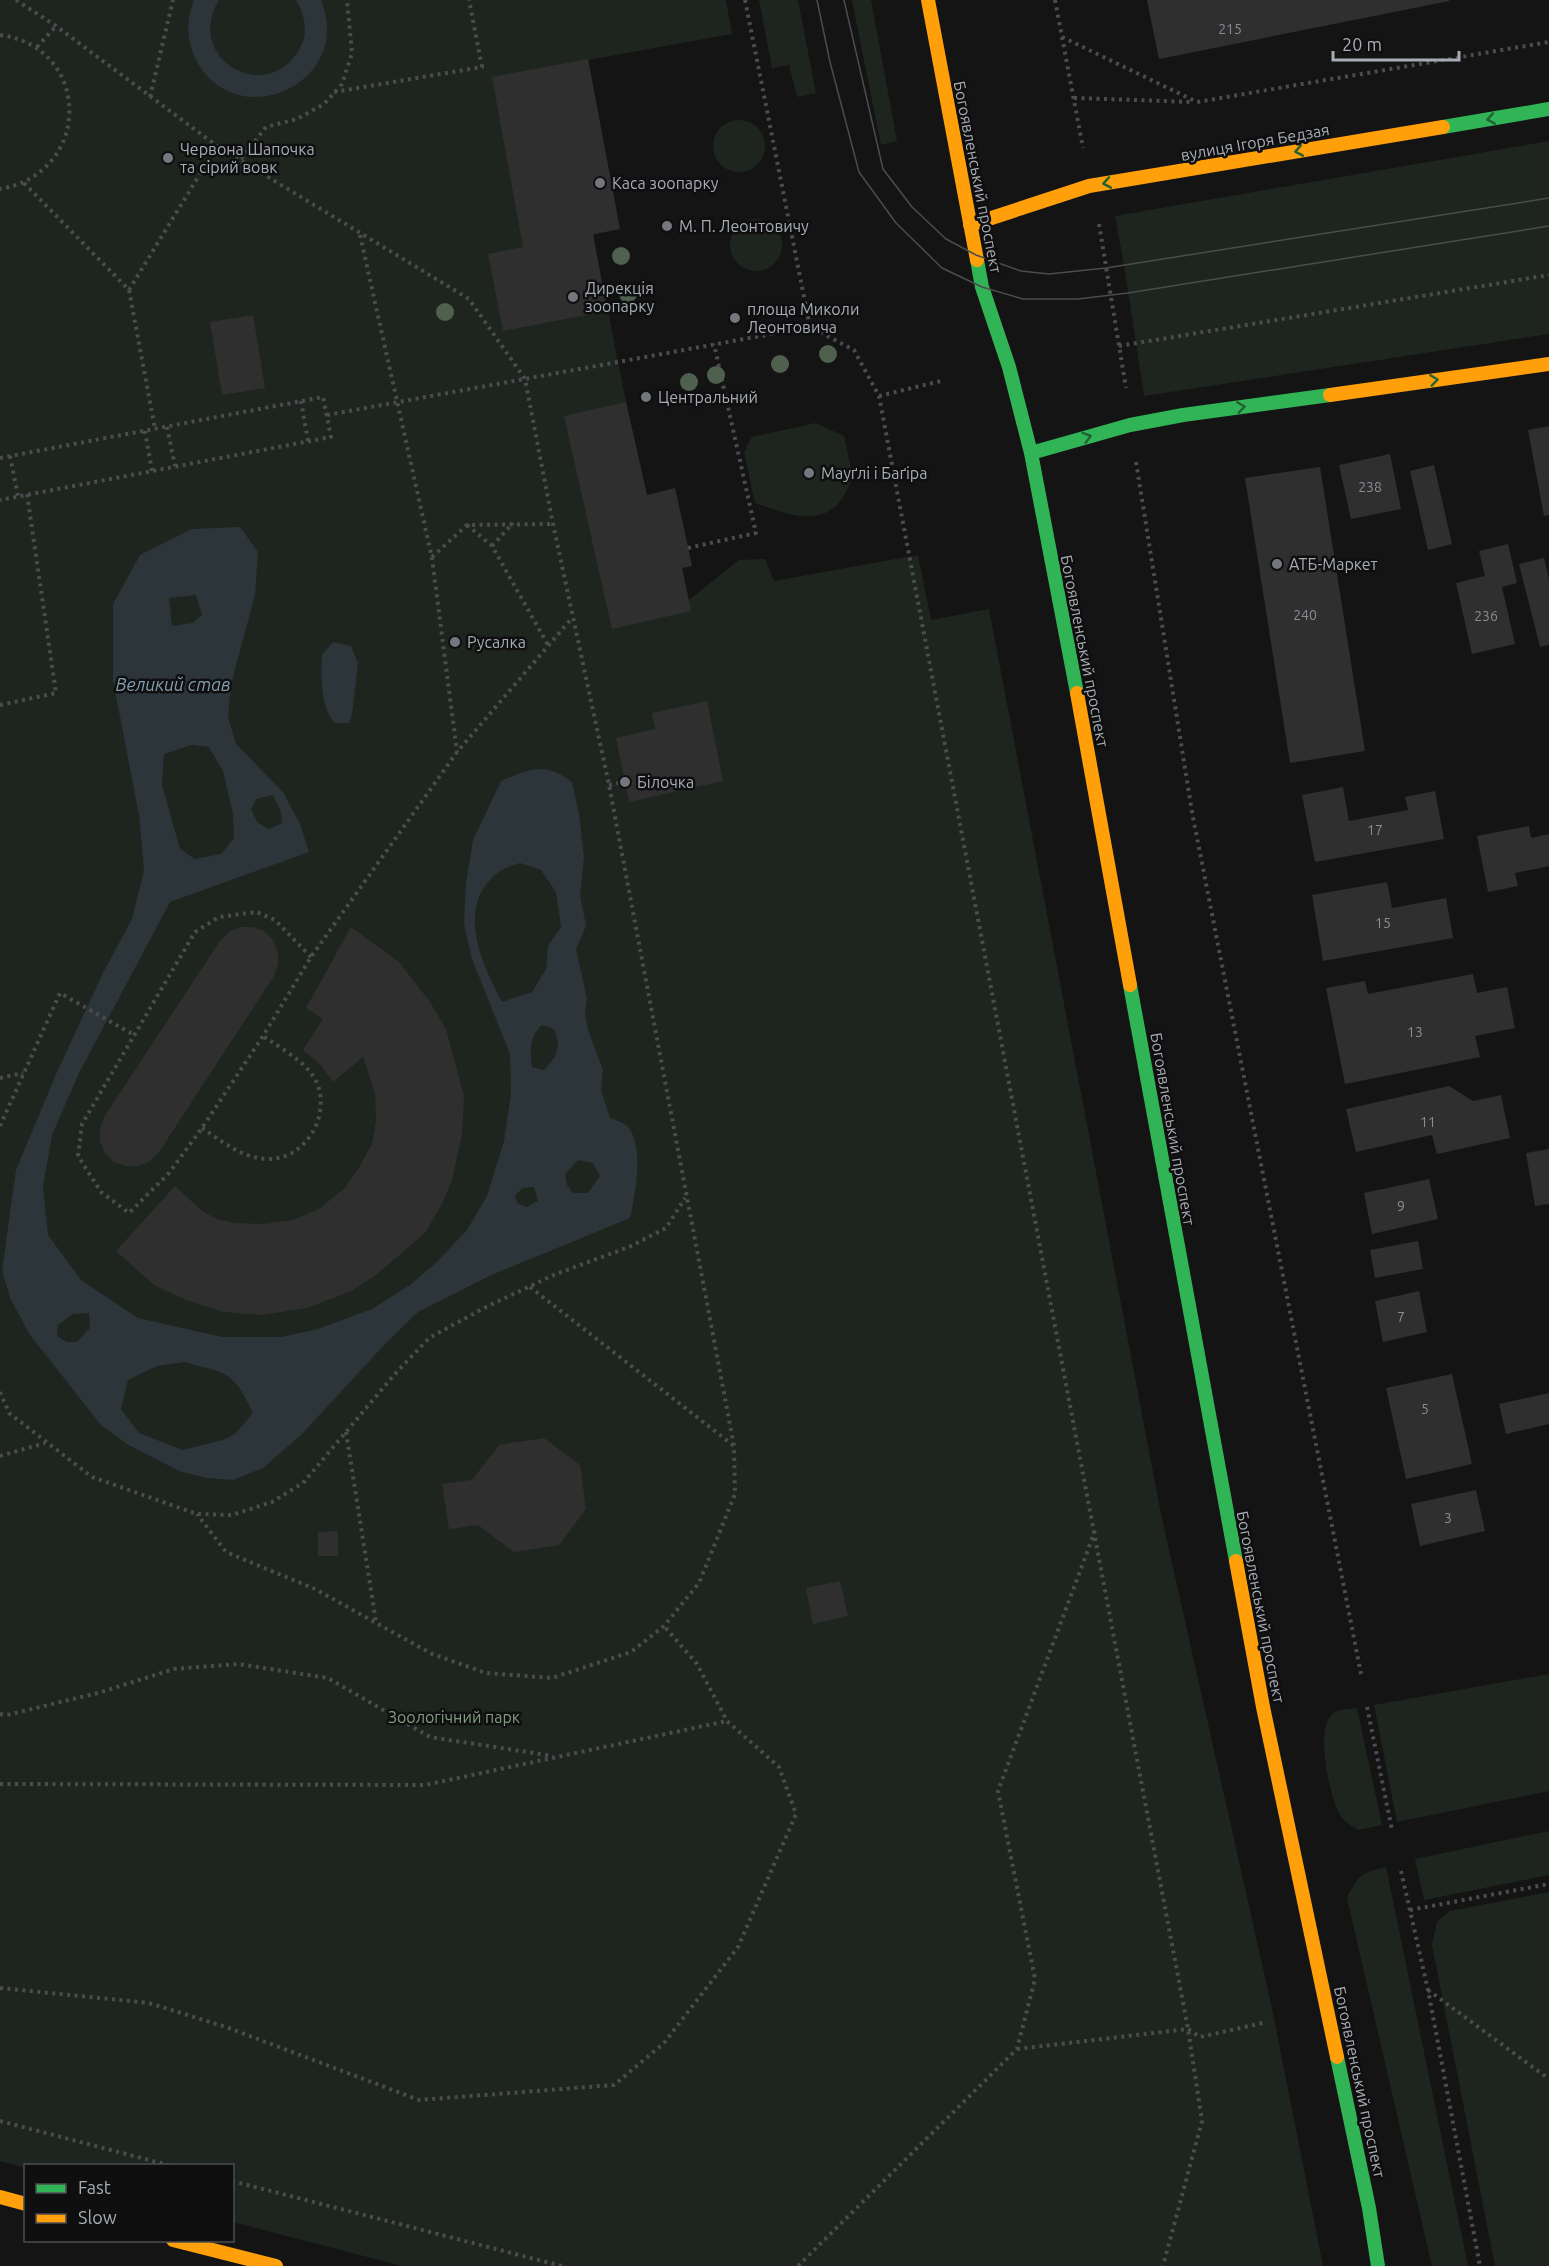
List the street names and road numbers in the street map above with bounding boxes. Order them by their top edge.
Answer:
street label: Богоявленський проспект [951,79,1005,275]
street label: вулиця Ігоря Бедзая [1179,120,1331,164]
street label: Богоявленський проспект [1058,553,1112,749]
street label: Богоявленський проспект [1147,1031,1199,1227]
street label: Богоявленський проспект [1234,1509,1288,1705]
street label: Богоявленський проспект [1331,1985,1389,2179]

